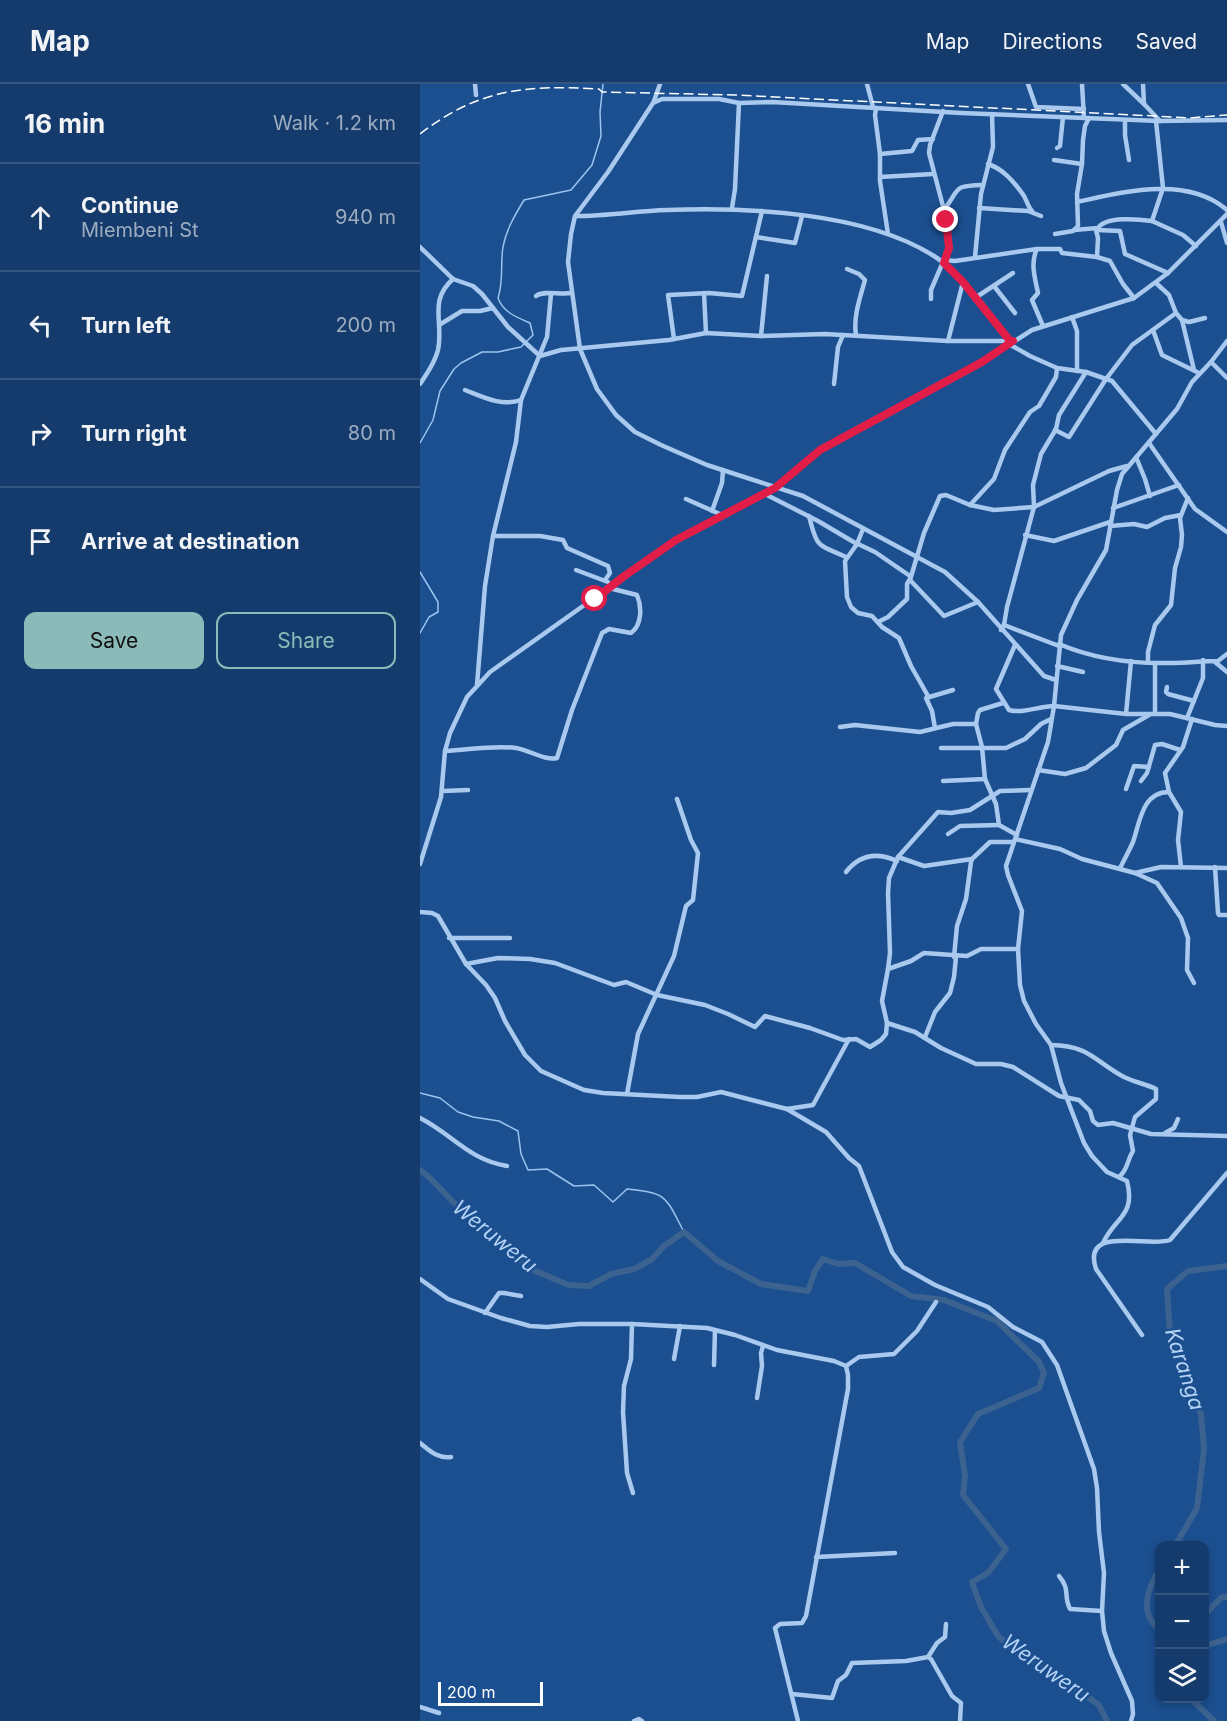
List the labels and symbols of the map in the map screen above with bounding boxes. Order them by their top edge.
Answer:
route end [932,206,958,232]
route start [581,585,607,611]
water label: Weruweru [448,1194,542,1278]
water label: Karanga [1160,1325,1210,1413]
water label: Weruweru [997,1629,1095,1707]
scale bar [438,1679,543,1706]

